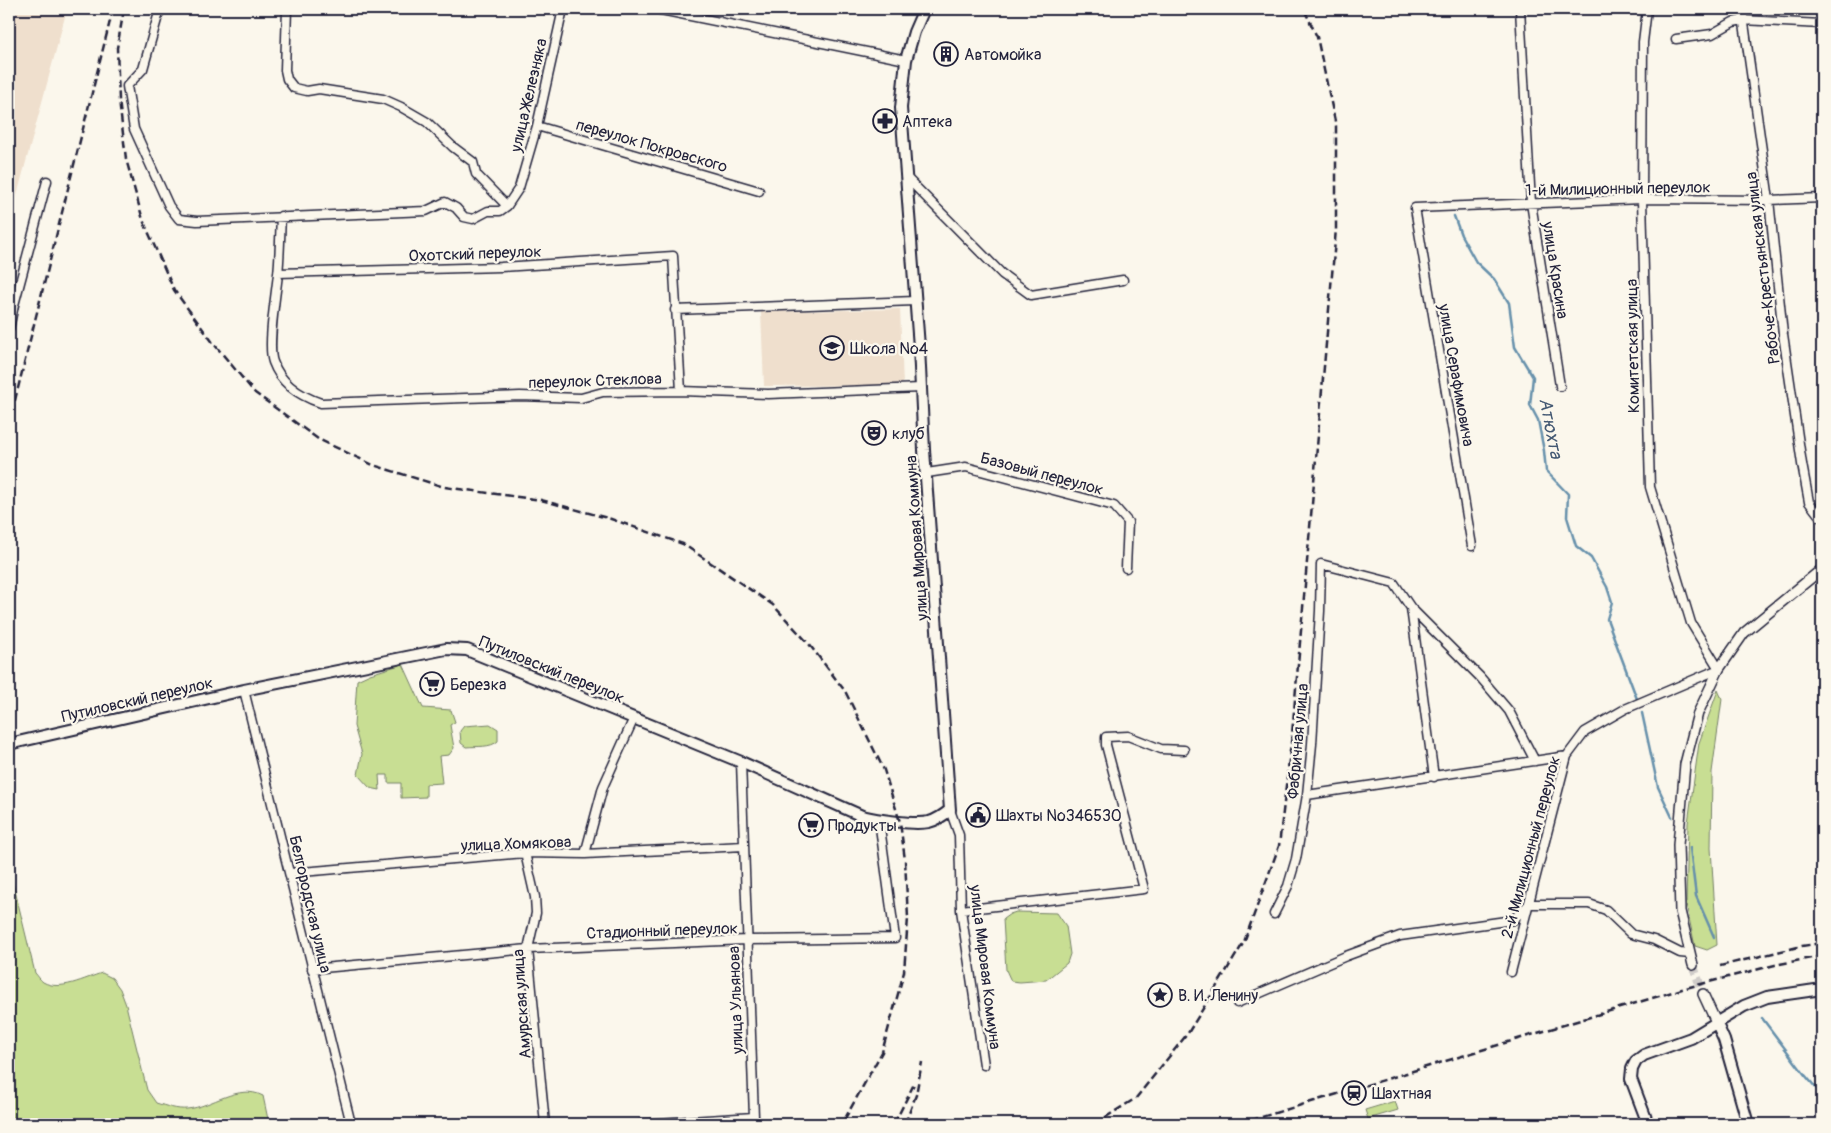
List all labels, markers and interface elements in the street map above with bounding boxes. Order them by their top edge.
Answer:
street label: улица Железняка [506,36,552,155]
building icon: Автомойка [933,41,959,67]
place label: Автомойка [964,45,1041,65]
pharmacy icon: Аптека [872,108,898,134]
place label: Аптека [902,112,952,132]
street label: переулок Покровского [574,115,730,177]
street label: Рабоче-Крестьянская улица [1741,171,1785,365]
street label: 1-й Милиционный переулок [1525,177,1711,201]
street label: улица Красина [1537,219,1573,320]
street label: Охотский переулок [408,242,542,266]
street label: Комитетская улица [1622,279,1644,413]
street label: улица Серафимовича [1433,301,1478,448]
school or university icon: Школа №4 [819,335,845,361]
place label: Школа №4 [850,339,928,359]
street label: переулок Стеклова [528,369,662,393]
water label: Атюхта [1533,396,1568,462]
theatre icon: клуб [861,420,887,446]
place label: клуб [892,424,925,444]
street label: Базовый переулок [978,448,1105,500]
street label: улица Мировая Коммуна [901,455,933,622]
street label: Путиловский переулок [476,632,627,708]
supermarket icon: Березка [419,671,445,697]
street label: Путиловский переулок [60,673,215,727]
place label: Березка [450,675,506,695]
street label: Фабричная улица [1283,682,1313,800]
street label: 2-й Милиционный переулок [1497,754,1565,941]
public building icon: Шахты №346530 [965,802,991,828]
place label: Шахты №346530 [996,806,1122,826]
supermarket icon: Продукты [798,812,824,838]
place label: Продукты [828,816,897,836]
street label: улица Хомякова [459,832,572,856]
street label: Белгородская улица [284,834,336,975]
street label: улица Мировая Коммуна [965,883,1005,1050]
street label: Стадионный переулок [586,918,738,944]
street label: улица Ульянова [724,946,748,1055]
street label: Амурская улица [508,948,536,1059]
place icon: В. И. Ленину [1147,982,1173,1008]
place label: В. И. Ленину [1178,986,1258,1006]
station icon: Шахтная [1341,1080,1367,1106]
place label: Шахтная [1372,1084,1432,1104]

